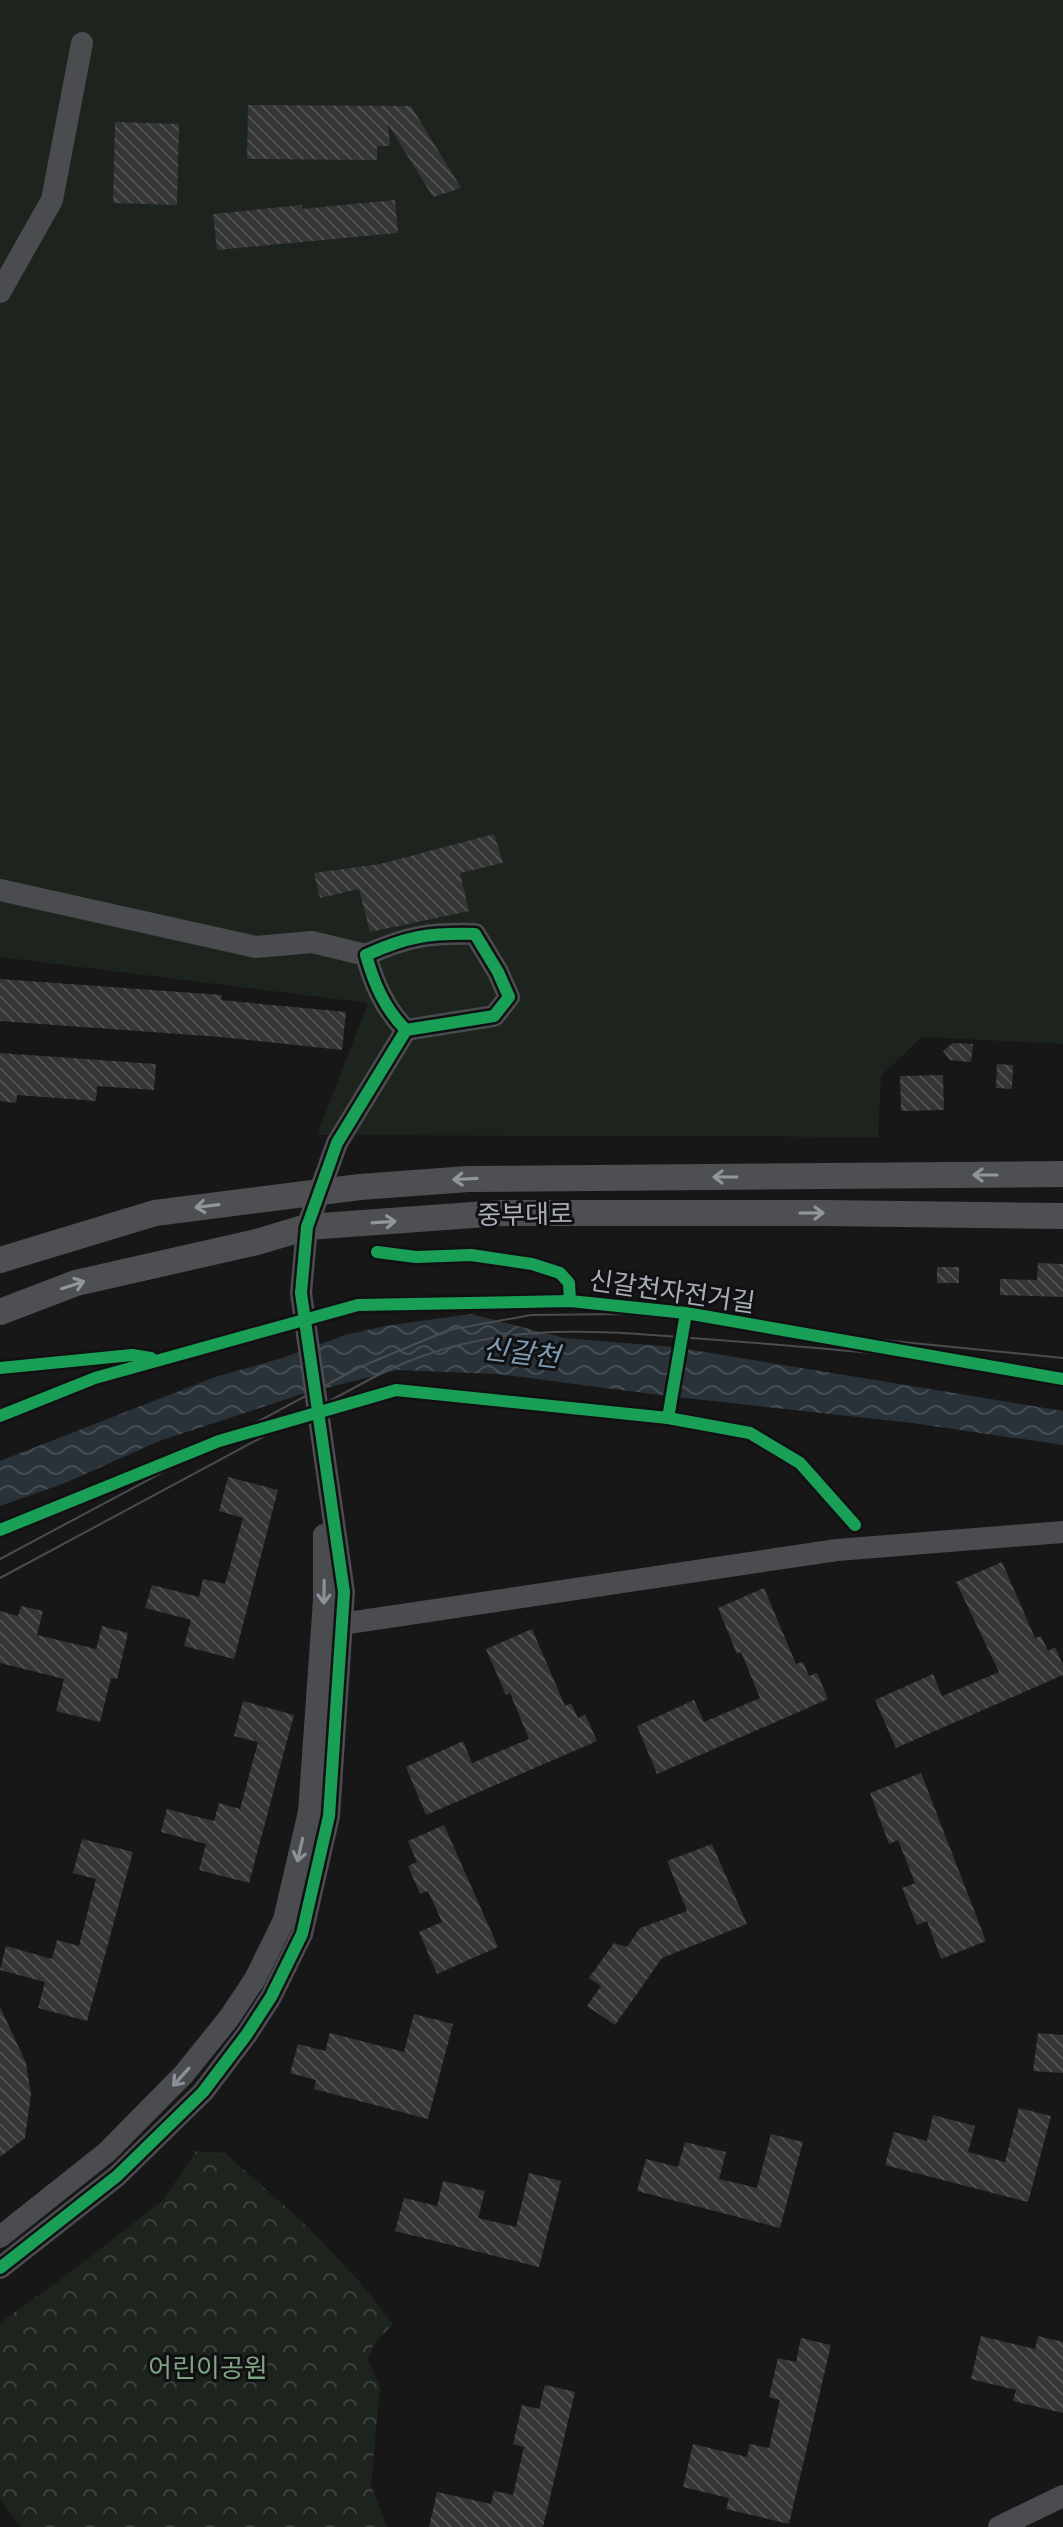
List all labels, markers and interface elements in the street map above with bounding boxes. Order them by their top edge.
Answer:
one-way arrow [972,1167,999,1183]
one-way arrow [712,1169,739,1185]
one-way arrow [452,1172,479,1187]
one-way arrow [194,1199,220,1214]
street label: 중부대로 [477,1199,573,1231]
one-way arrow [798,1205,825,1221]
one-way arrow [370,1214,397,1229]
street label: 신갈천자전거길 [587,1265,757,1319]
one-way arrow [60,1276,85,1291]
water label: 신갈천 [481,1332,565,1374]
one-way arrow [316,1578,332,1605]
one-way arrow [292,1837,307,1863]
one-way arrow [172,2066,190,2086]
park label: 어린이공원 [148,2353,268,2384]

